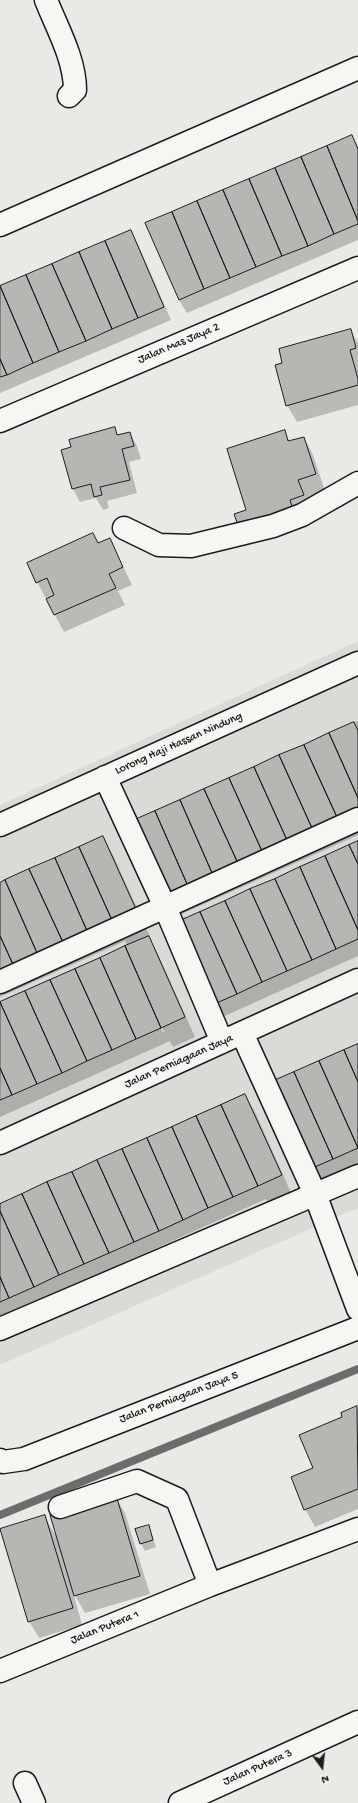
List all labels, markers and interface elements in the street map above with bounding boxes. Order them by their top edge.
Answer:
street label: Jalan Mas Jaya 2 [136,320,222,368]
street label: Lorong Haji Hassan Nindung [113,709,245,779]
street label: Jalan Perniagaan Jaya [123,1032,235,1092]
street label: Jalan Perniagaan Jaya 5 [117,1369,241,1427]
street label: Jalan Putera 1 [69,1608,141,1648]
street label: Jalan Putera 3 [221,1746,295,1790]
north arrow [302,1747,342,1787]
text: N [320,1772,330,1785]

